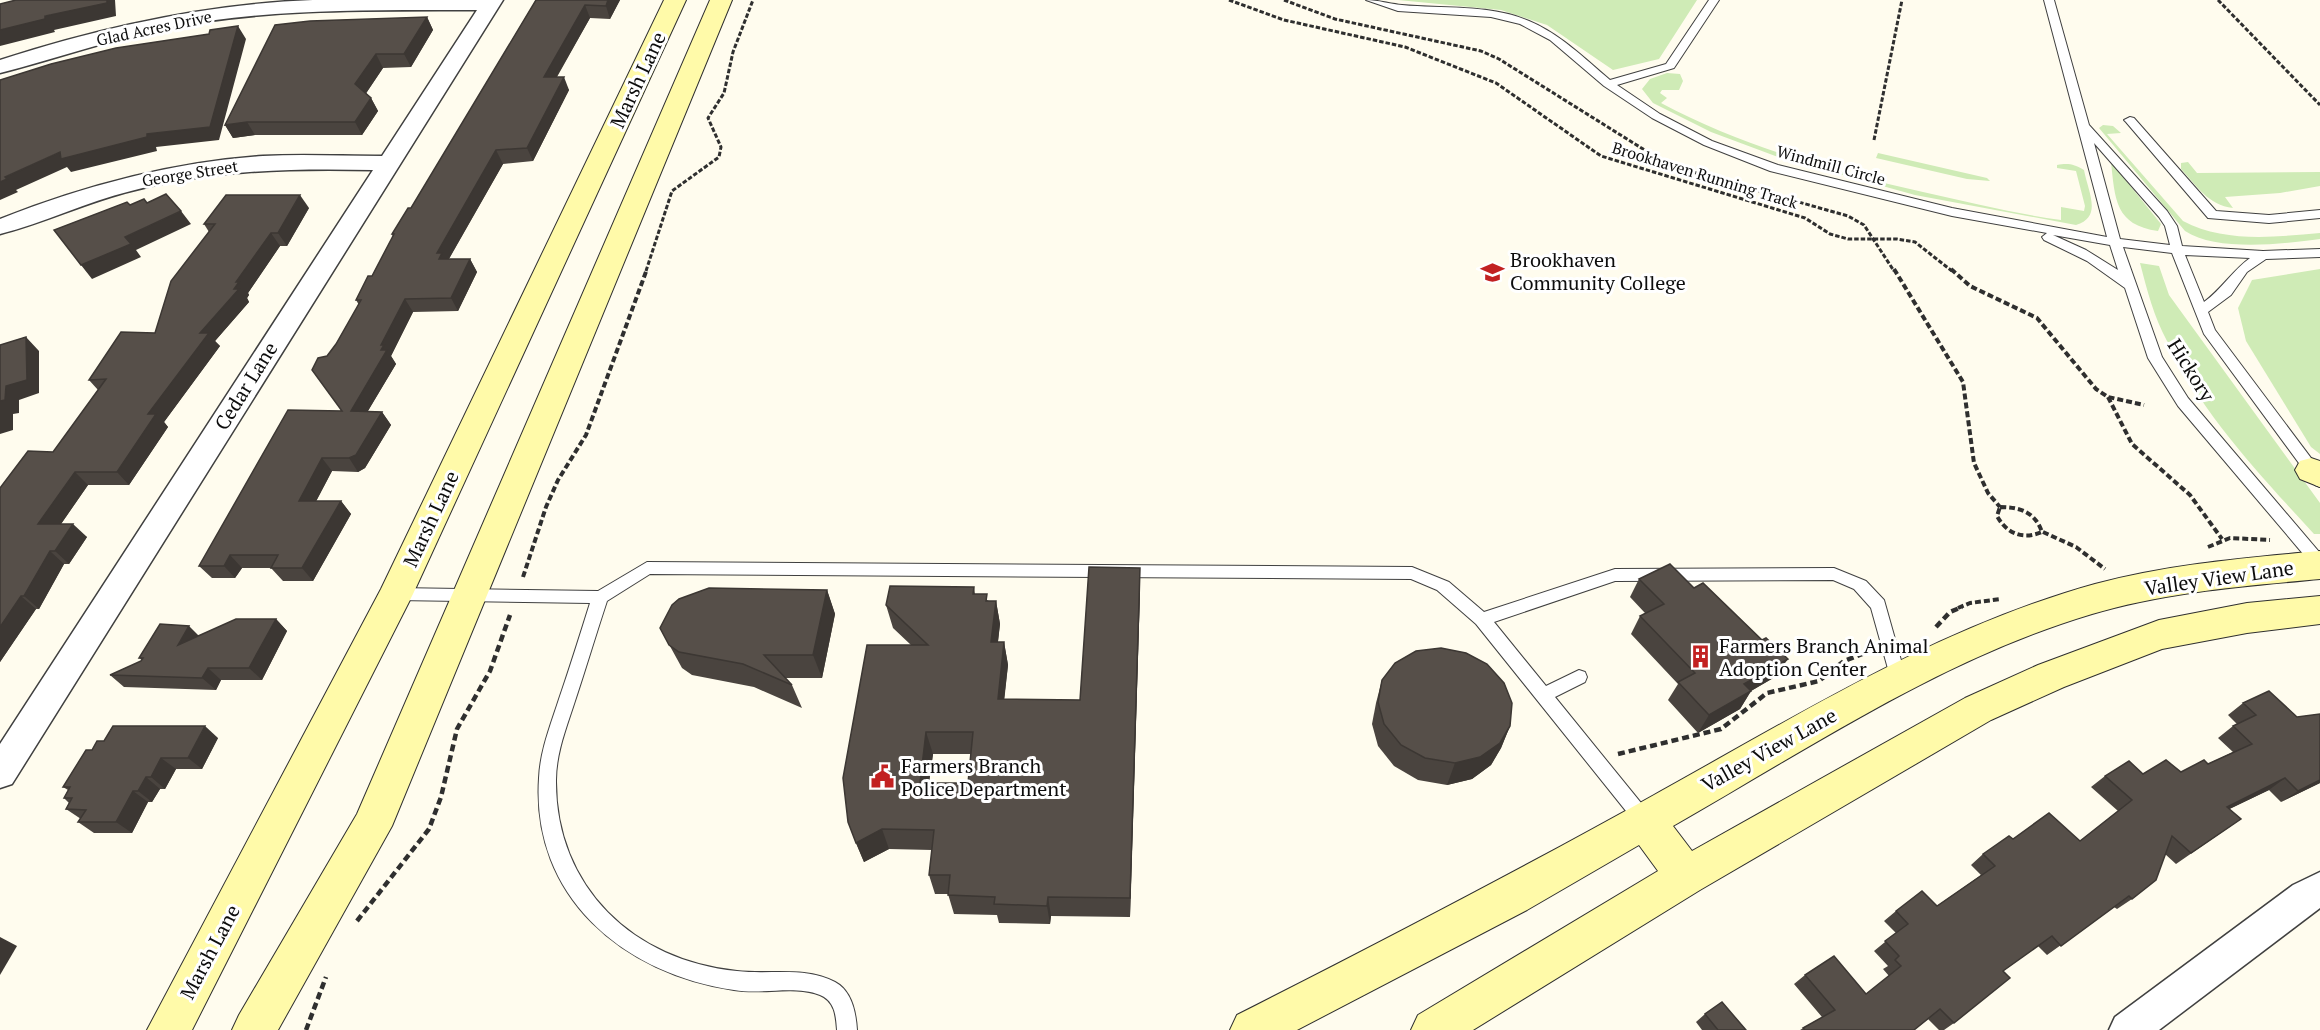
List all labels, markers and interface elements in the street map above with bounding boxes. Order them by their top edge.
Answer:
street label: Glad Acres Drive [94,5,214,51]
street label: Marsh Lane [603,27,672,132]
street label: Brookhaven Running Track [1609,136,1801,214]
street label: Windmill Circle [1774,140,1888,190]
street label: George Street [140,155,240,191]
place label: Brookhaven Community College [1510,246,1686,296]
school or university icon: Brookhaven Community College [1479,259,1505,285]
street label: Hickory [2162,333,2222,407]
street label: Cedar Lane [208,337,283,435]
street label: Marsh Lane [396,466,465,571]
street label: Valley View Lane [2143,554,2295,601]
place label: Farmers Branch Animal Adoption Center [1719,632,1929,682]
building icon: Farmers Branch Animal Adoption Center [1688,644,1714,670]
street label: Valley View Lane [1696,701,1841,798]
place label: Farmers Branch Police Department [901,752,1067,802]
public building icon: Farmers Branch Police Department [870,764,896,790]
street label: Marsh Lane [173,900,246,1004]

